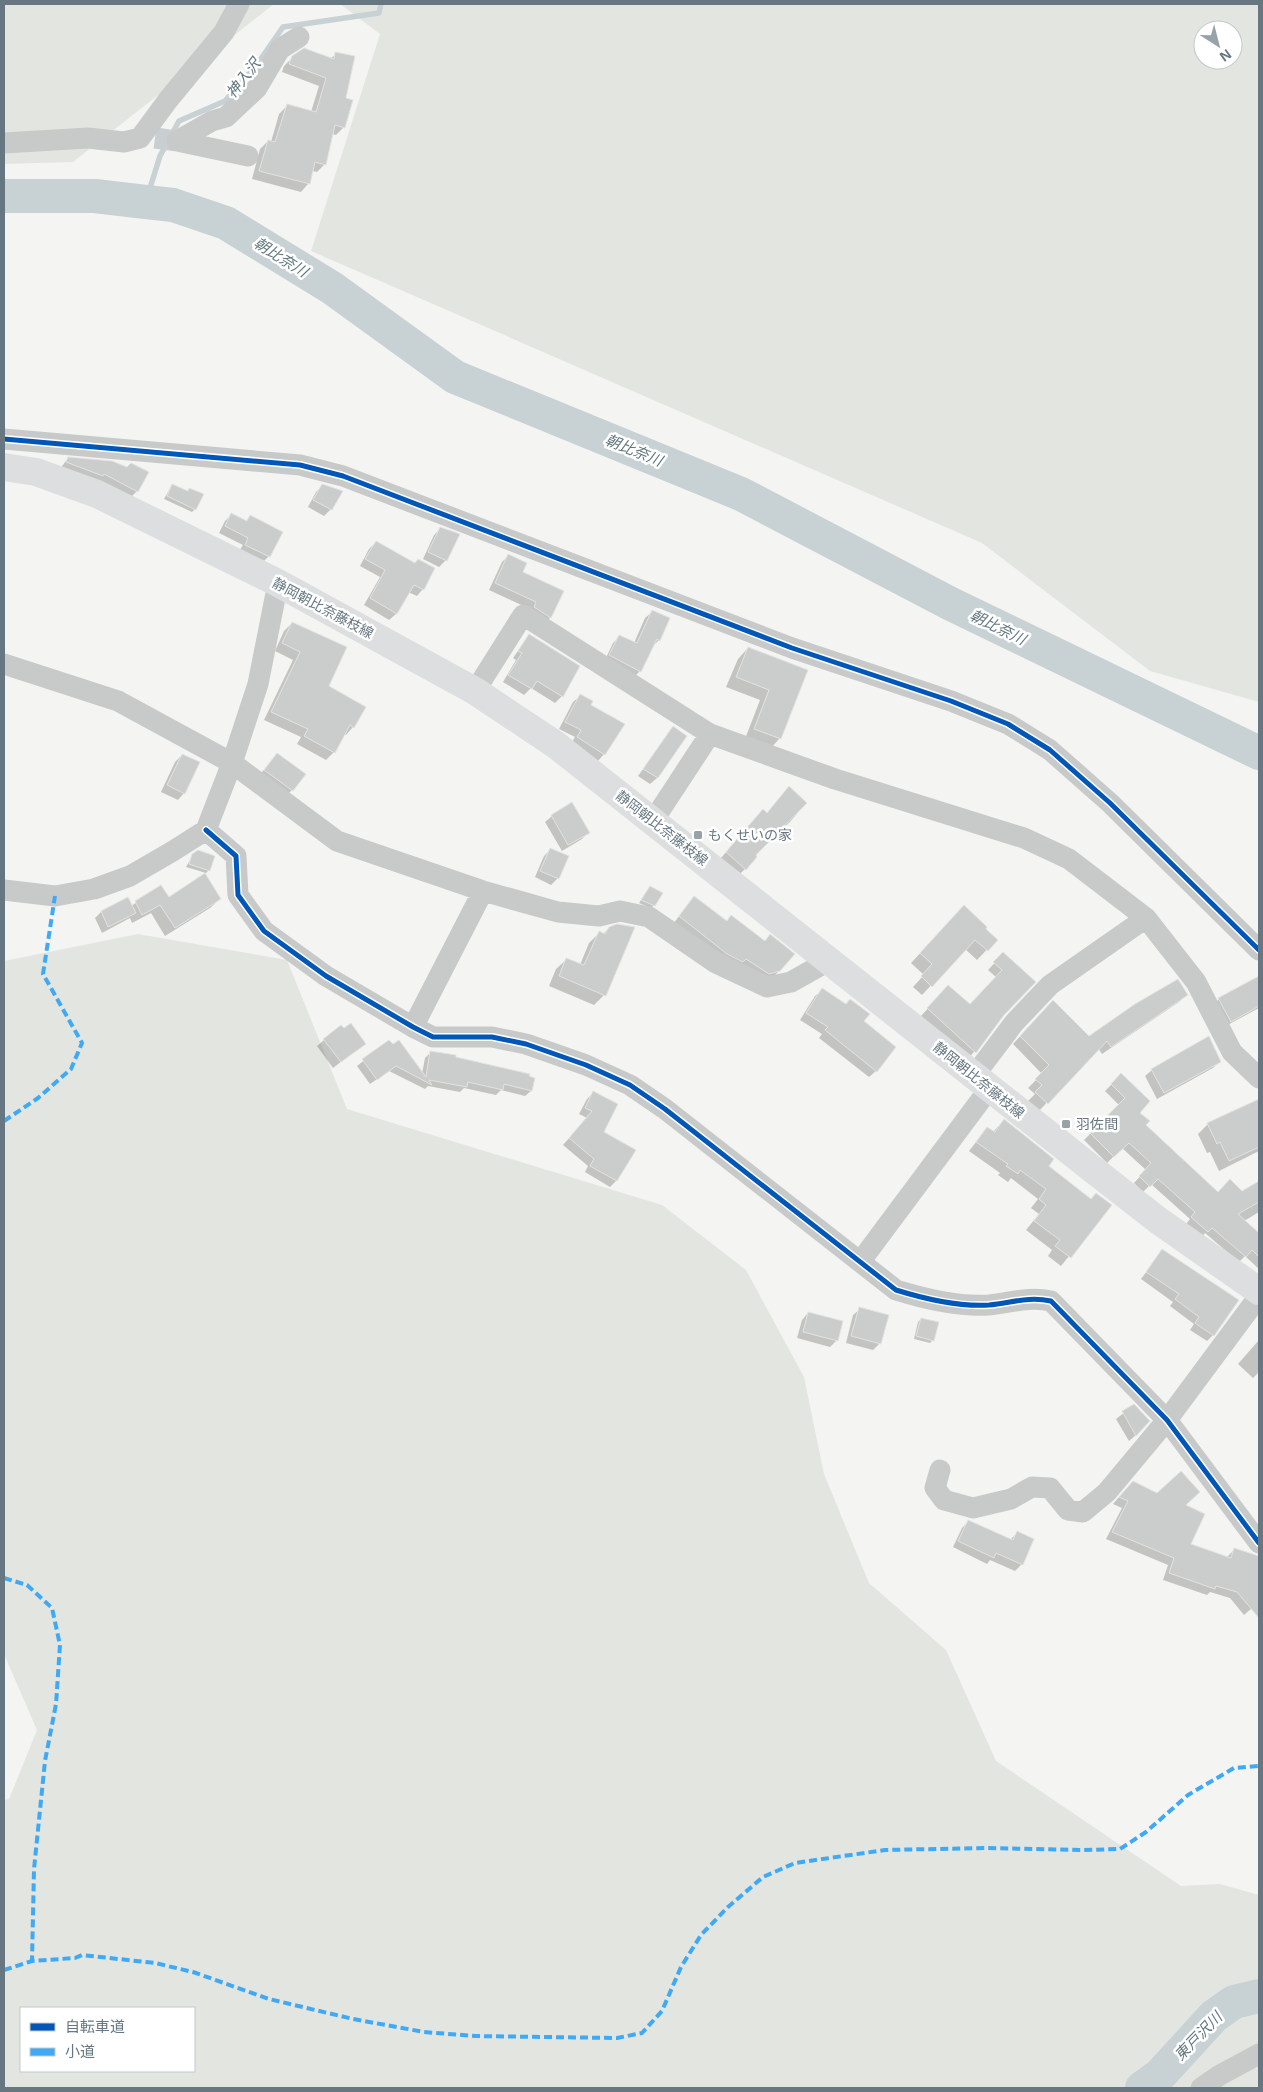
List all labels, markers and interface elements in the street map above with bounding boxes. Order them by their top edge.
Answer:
north arrow [1193,20,1243,70]
text: N [1217,46,1234,65]
water label: 神入沢 [222,53,265,101]
water label: 朝比奈川 [251,234,313,281]
water label: 朝比奈川 [603,431,667,470]
street label: 静岡朝比奈藤枝線 [270,575,376,641]
water label: 朝比奈川 [967,606,1030,649]
street label: 静岡朝比奈藤枝線 [613,787,711,869]
place label: もくせいの家 [708,827,792,843]
marker: もくせいの家 [692,829,704,841]
street label: 静岡朝比奈藤枝線 [930,1039,1028,1121]
place label: 羽佐間 [1076,1116,1118,1132]
marker: 羽佐間 [1060,1118,1072,1130]
legend [20,2007,195,2072]
water label: 東戸沢川 [1171,2007,1226,2063]
text: 自転車道 [65,2018,125,2035]
text: 小道 [65,2043,95,2060]

